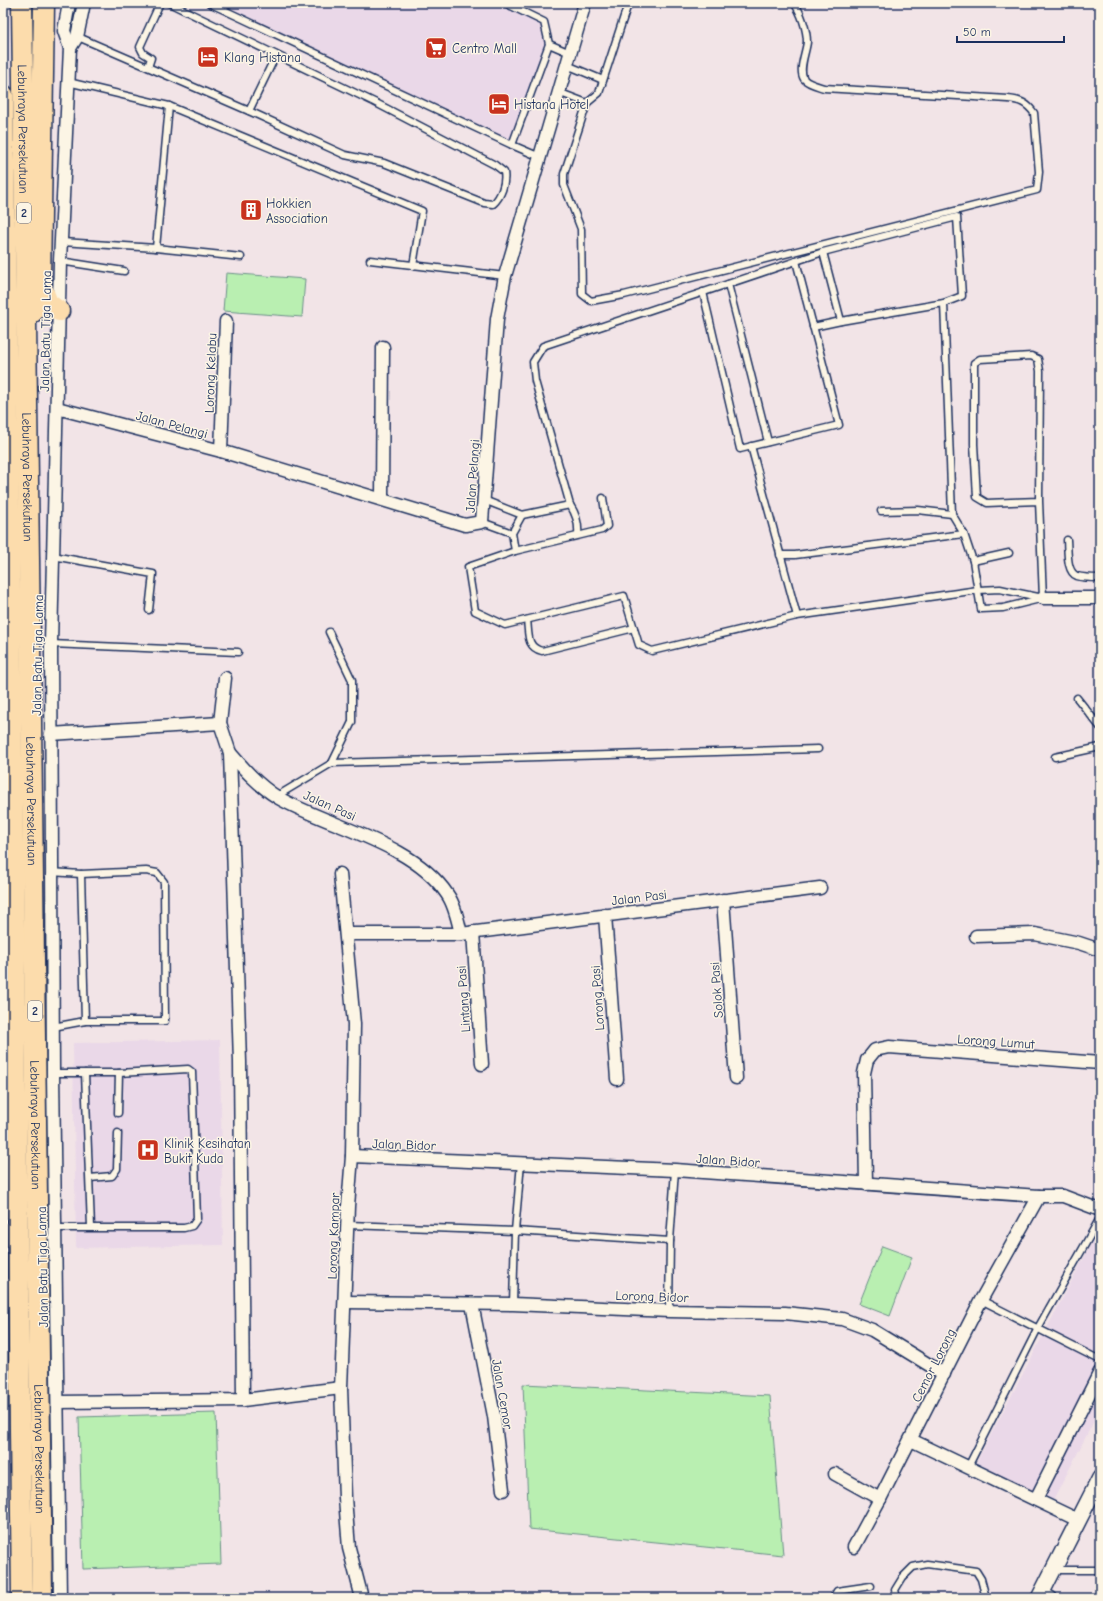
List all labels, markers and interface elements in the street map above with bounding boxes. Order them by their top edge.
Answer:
scale bar [957,18,1064,44]
text: 50 m [963,25,991,39]
supermarket icon: Centro Mall [423,35,449,61]
place label: Centro Mall [452,41,517,56]
hotel icon: Klang Histana [195,44,221,70]
place label: Klang Histana [224,50,301,65]
street label: Lebuhraya Persekutuan [15,64,31,194]
hotel icon: Histana Hotel [486,91,512,117]
place label: Histana Hotel [514,97,589,112]
place label: Hokkien Association [266,196,328,226]
building icon: Hokkien Association [238,197,264,223]
road number: 2 [17,203,31,223]
street label: Jalan Batu Tiga Lama [37,270,54,392]
street label: Lorong Kelabu [202,333,219,413]
street label: Jalan Pelangi [134,408,209,441]
street label: Lebuhraya Persekutuan [19,412,36,542]
street label: Jalan Pelangi [462,439,483,513]
street label: Jalan Batu Tiga Lama [29,594,46,716]
street label: Lebuhraya Persekutuan [23,736,40,866]
street label: Jalan Pasi [301,787,358,824]
street label: Jalan Pasi [611,887,668,908]
street label: Solok Pasi [707,961,726,1019]
street label: Lintang Pasi [454,965,473,1033]
street label: Lorong Pasi [588,965,607,1031]
road number: 2 [28,1001,42,1021]
street label: Lorong Lumut [957,1031,1036,1052]
street label: Lebuhraya Persekutuan [27,1060,44,1190]
place label: Klinik Kesihatan Bukit Kuda [164,1136,251,1166]
street label: Jalan Bidor [372,1136,437,1153]
hospital icon: Klinik Kesihatan Bukit Kuda [135,1137,161,1163]
street label: Jalan Bidor [696,1151,761,1170]
street label: Lorong Kampar [324,1191,343,1280]
street label: Jalan Batu Tiga Lama [34,1206,51,1328]
street label: Lorong Bidor [615,1288,690,1305]
street label: Cemor Lorong [908,1326,958,1405]
street label: Jalan Cemor [489,1358,516,1431]
street label: Lebuhraya Persekutuan [31,1384,48,1514]

